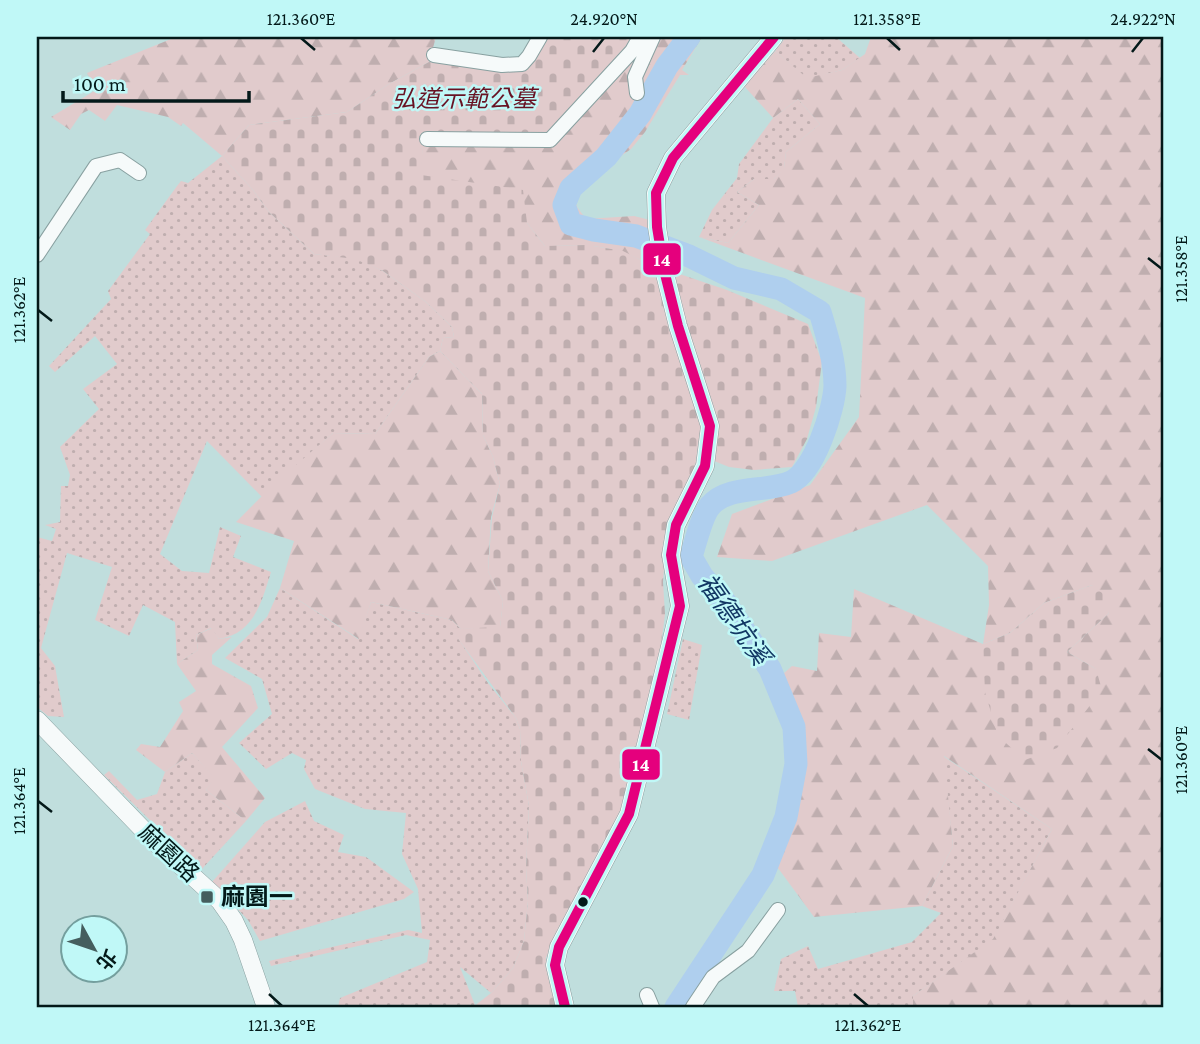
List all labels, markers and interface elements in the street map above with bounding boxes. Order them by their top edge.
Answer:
text: 121.360°E [267,9,336,29]
text: 24.920°N [570,9,638,29]
text: 121.358°E [853,9,921,29]
text: 24.922°N [1110,9,1176,29]
scale bar [63,60,248,104]
text: 100 m [74,72,126,96]
park label: 弘道示範公墓 [392,85,540,112]
text: 121.358°E [1171,235,1191,303]
line badge: 14 [642,242,682,276]
text: 14 [653,249,671,270]
text: 121.362°E [9,277,29,343]
water label: 福德坑溪 [692,568,778,673]
text: 121.360°E [1171,725,1191,794]
line badge: 14 [621,748,661,781]
text: 14 [632,754,650,775]
text: 121.364°E [9,767,29,835]
street label: 麻園路 [134,818,205,887]
place label: 麻園一 [221,883,293,910]
marker: 麻園一 [199,889,215,905]
unlabelled marker [576,895,590,909]
north arrow [60,914,130,984]
text: 北 [92,946,121,974]
text: 121.364°E [248,1015,316,1035]
text: 121.362°E [835,1015,901,1035]

